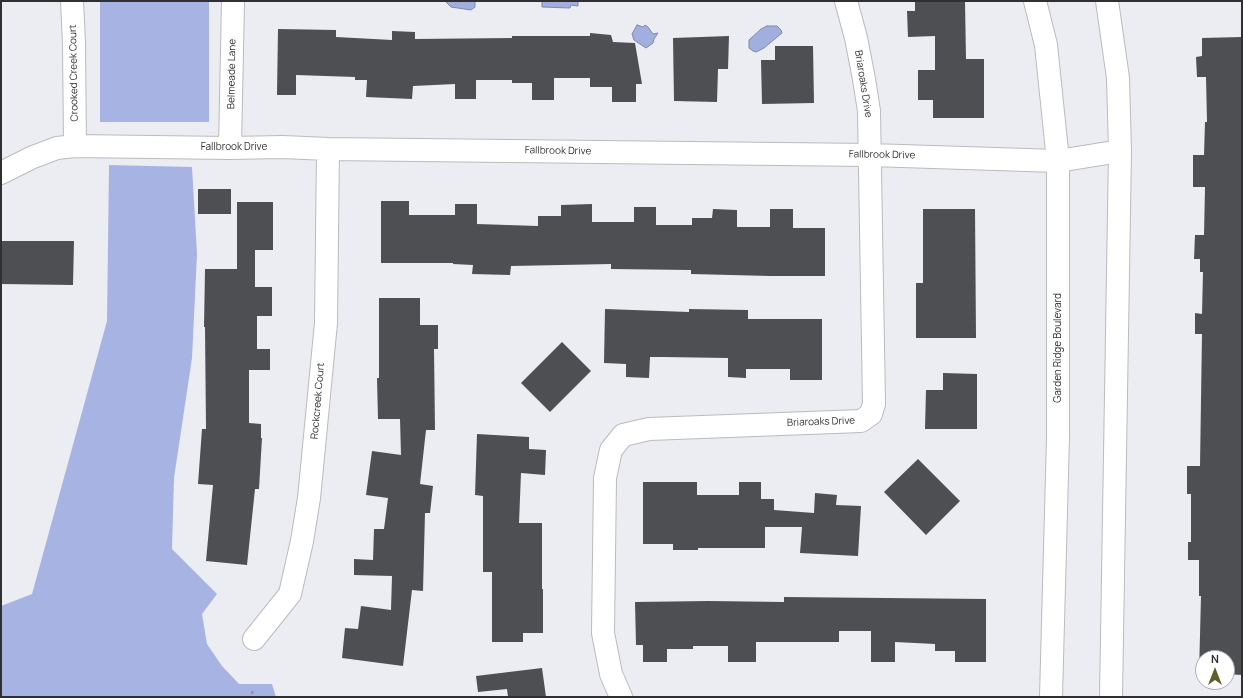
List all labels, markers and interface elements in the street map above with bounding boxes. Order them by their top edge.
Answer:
street label: Crooked Creek Court [67,24,81,122]
street label: Belmeade Lane [225,39,239,109]
street label: Briaroaks Drive [852,49,874,119]
street label: Fallbrook Drive [201,141,267,153]
street label: Fallbrook Drive [525,144,591,158]
street label: Fallbrook Drive [849,148,915,162]
street label: Garden Ridge Boulevard [1052,293,1064,403]
street label: Rockcreek Court [309,362,327,440]
street label: Briaroaks Drive [787,415,855,429]
north arrow [1195,650,1235,690]
text: N [1211,651,1219,666]

